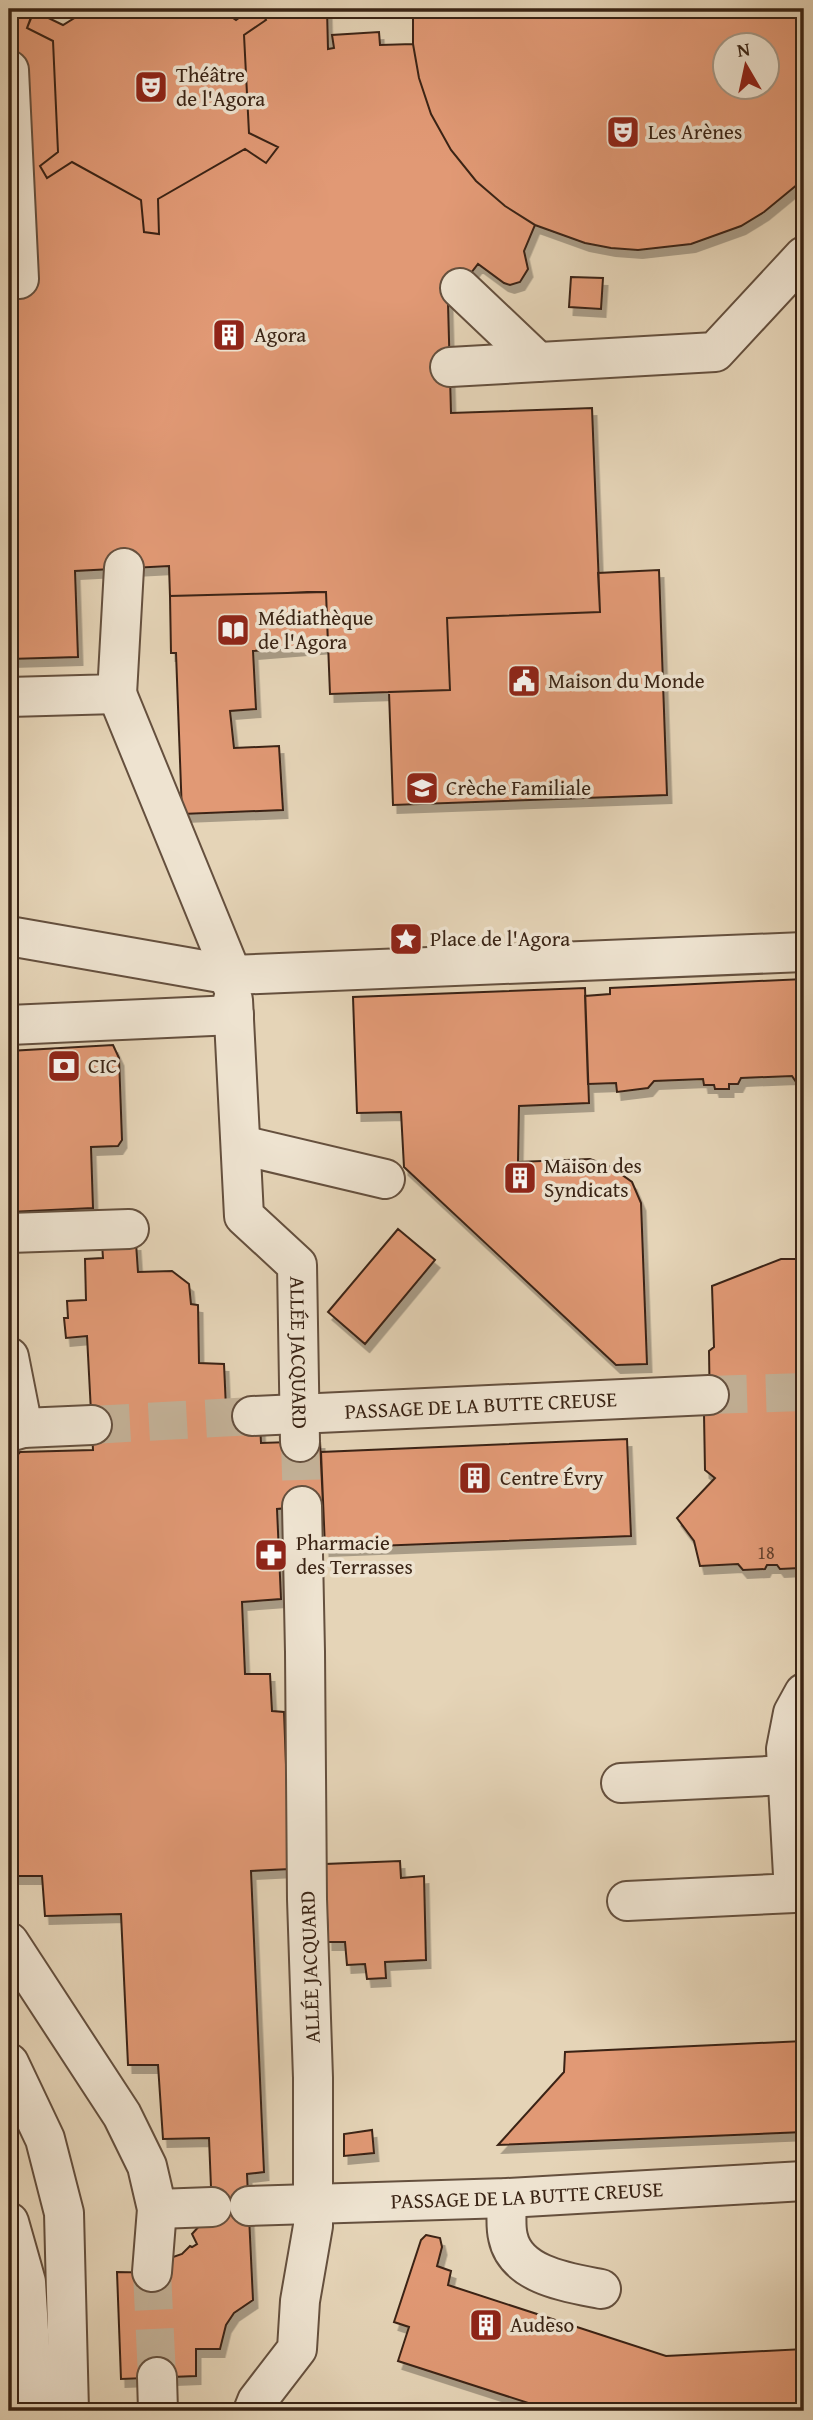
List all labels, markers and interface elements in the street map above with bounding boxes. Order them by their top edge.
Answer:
north arrow [712,32,782,102]
text: N [735,34,752,64]
place label: Théâtre de l'Agora [176,59,265,114]
theatre icon: Théâtre de l'Agora [132,68,170,106]
theatre icon: Les Arènes [604,113,642,151]
place label: Les Arènes [648,116,742,147]
building icon: Agora [210,316,248,354]
place label: Agora [254,319,306,350]
place label: Médiathèque de l'Agora [258,602,374,657]
library icon: Médiathèque de l'Agora [214,611,252,649]
public building icon: Maison du Monde [505,662,543,700]
place label: Maison du Monde [548,665,705,696]
school or university icon: Crèche Familiale [403,769,441,807]
place label: Crèche Familiale [446,772,591,803]
place icon: Place de l'Agora [387,920,425,958]
place label: Place de l'Agora [430,923,570,954]
bank icon: CIC [45,1047,83,1085]
place label: CIC [88,1050,117,1081]
place label: Maison des Syndicats [544,1150,642,1205]
building icon: Maison des Syndicats [501,1159,539,1197]
street label: ALLÉE JACQUARD [282,1276,316,1429]
street label: PASSAGE DE LA BUTTE CREUSE [344,1383,618,1427]
building icon: Centre Évry [456,1459,494,1497]
place label: Centre Évry [500,1462,604,1493]
place label: Pharmacie des Terrasses [296,1527,413,1582]
pharmacy icon: Pharmacie des Terrasses [252,1536,290,1574]
house number: 18 [757,1539,775,1566]
street label: ALLÉE JACQUARD [291,1890,328,2044]
street label: PASSAGE DE LA BUTTE CREUSE [390,2173,664,2217]
building icon: Audeso [467,2306,505,2344]
place label: Audeso [510,2309,574,2340]

